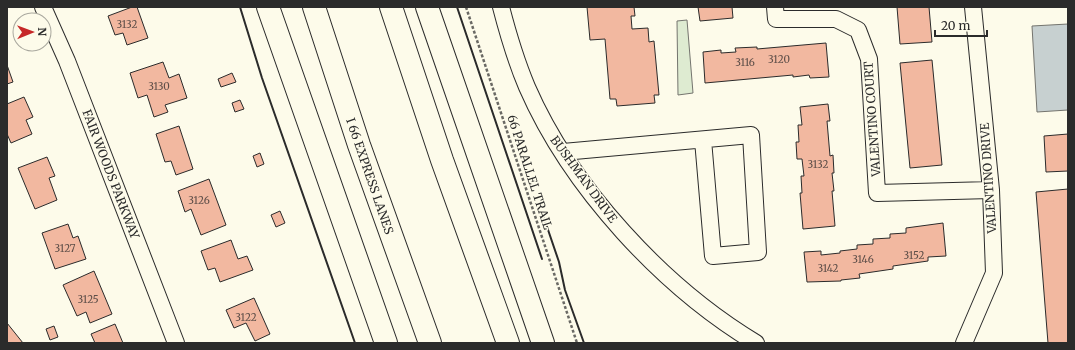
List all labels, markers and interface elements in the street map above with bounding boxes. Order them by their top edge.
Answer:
north arrow [12,12,52,52]
scale bar [935,12,987,38]
house number: 3132 [117,18,137,31]
text: 20 m [941,18,970,33]
text: N [35,27,49,37]
house number: 3120 [768,53,790,66]
house number: 3116 [735,56,755,69]
street label: VALENTINO COURT [860,60,884,178]
house number: 3130 [148,80,170,93]
street label: FAIR WOODS PARKWAY [79,107,143,241]
street label: 66 PARALLEL TRAIL [504,113,556,232]
street label: I 66 EXPRESS LANES [343,116,397,236]
street label: VALENTINO DRIVE [977,122,999,235]
street label: BUSHMAN DRIVE [547,133,621,226]
house number: 3132 [808,158,828,171]
house number: 3126 [188,194,210,207]
house number: 3127 [54,242,76,255]
house number: 3152 [904,249,924,262]
house number: 3146 [852,253,874,266]
house number: 3142 [818,262,838,275]
house number: 3125 [77,293,99,306]
house number: 3122 [235,311,257,324]

